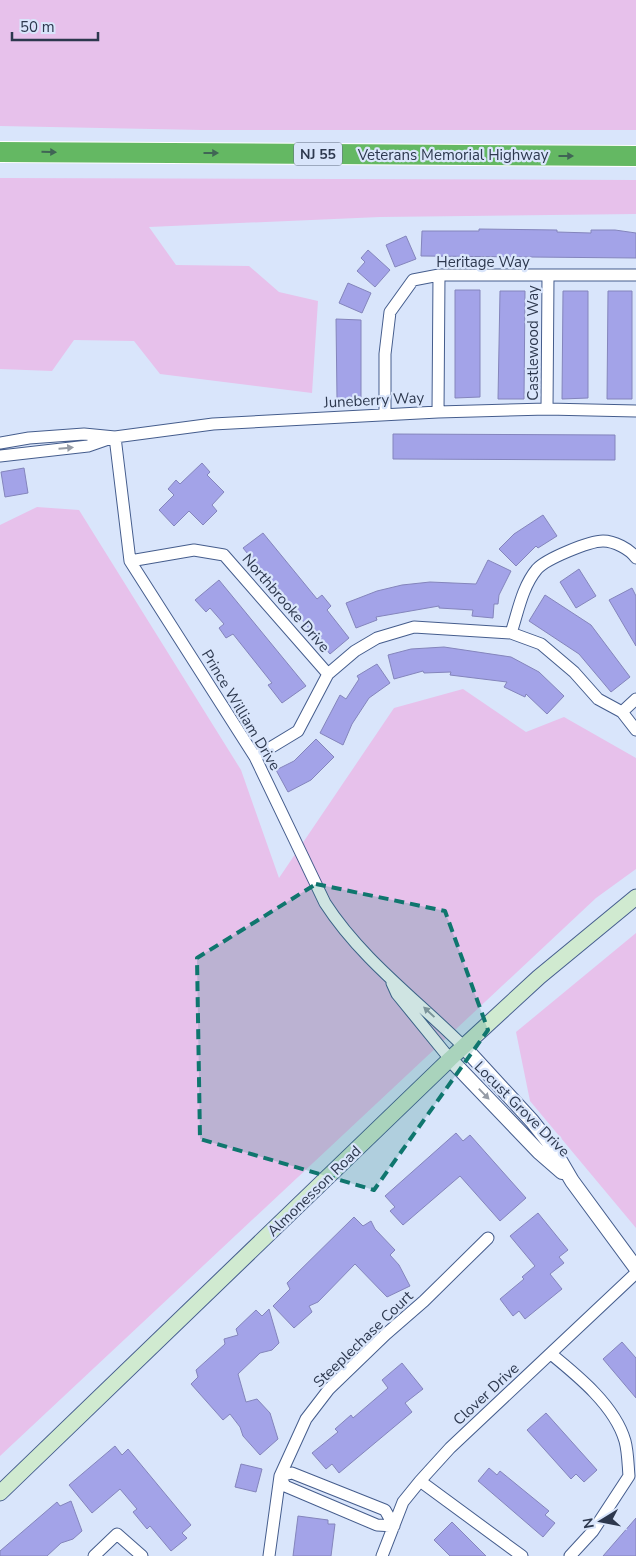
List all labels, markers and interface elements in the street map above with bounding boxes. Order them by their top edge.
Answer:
scale bar [12,10,99,42]
text: 50 m [20,17,55,37]
road number: NJ 55 [294,142,342,166]
street label: Veterans Memorial Highway [357,145,549,165]
one-way arrow [41,148,57,156]
one-way arrow [203,149,219,157]
one-way arrow [558,152,574,160]
street label: Heritage Way [436,252,530,272]
street label: Castlewood Way [523,285,543,401]
street label: Juneberry Way [322,387,425,413]
one-way arrow [58,444,74,452]
street label: Northbrooke Drive [238,549,334,657]
street label: Prince William Drive [197,646,285,774]
one-way arrow [423,1007,435,1018]
street label: Locust Grove Drive [470,1057,574,1161]
one-way arrow [478,1088,490,1100]
street label: Almonesson Road [263,1141,365,1241]
street label: Steeplechase Court [309,1286,418,1392]
street label: Clover Drive [449,1358,523,1430]
north arrow [576,1496,626,1546]
text: N [578,1516,599,1530]

